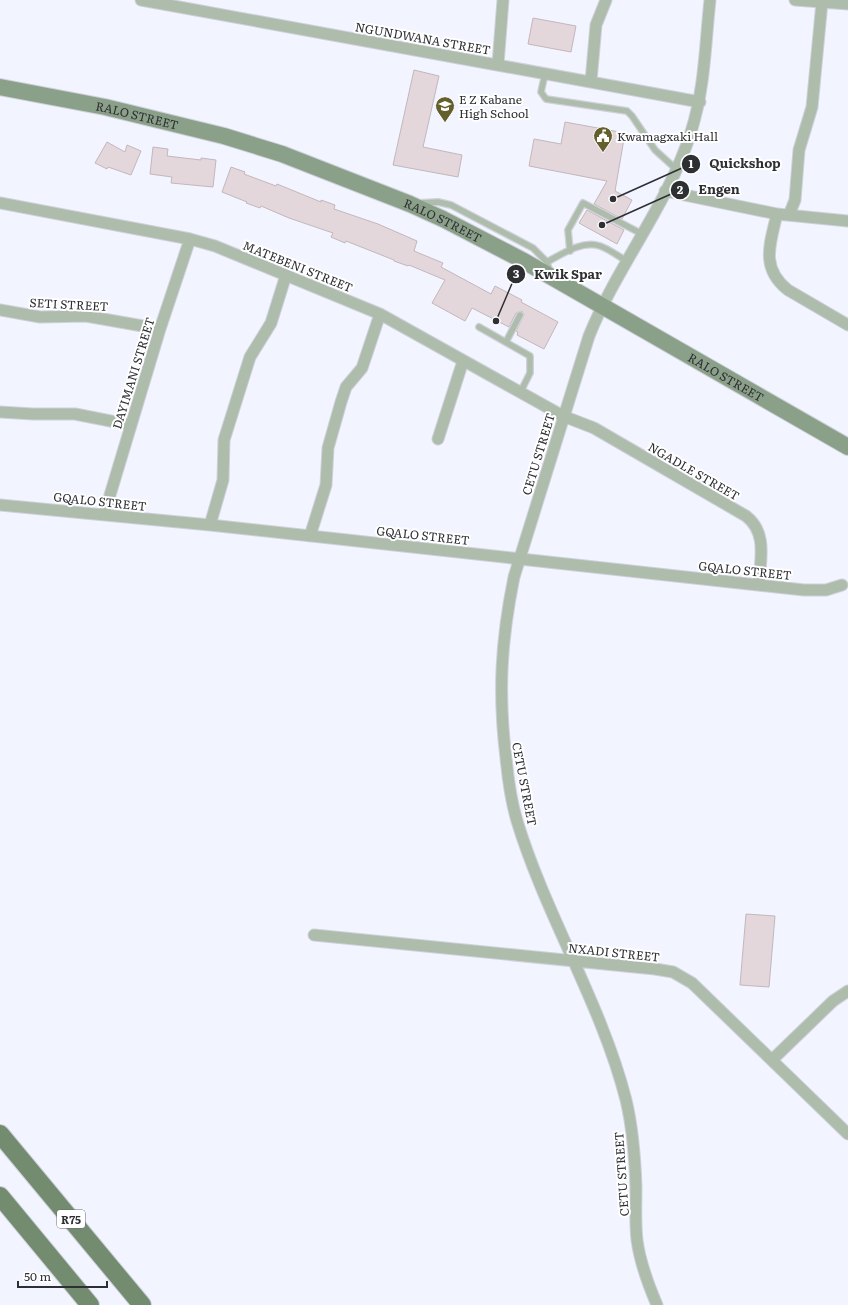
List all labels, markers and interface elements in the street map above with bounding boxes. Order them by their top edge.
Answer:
street label: NGUNDWANA STREET [354,17,492,59]
place label: E Z Kabane High School [459,90,529,122]
school or university icon: E Z Kabane High School [434,95,456,123]
street label: RALO STREET [94,96,181,134]
public building icon: Kwamagxaki Hall [592,125,614,153]
place label: Kwamagxaki Hall [617,127,718,145]
callout: Quickshop [681,151,789,176]
text: Quickshop [709,153,781,172]
text: 1 [689,154,694,172]
callout: Engen [670,177,748,202]
text: Engen [698,179,740,198]
text: 2 [677,180,684,198]
street label: RALO STREET [401,193,485,247]
street label: MATEBENI STREET [240,236,356,296]
callout: Kwik Spar [506,262,610,287]
text: 3 [513,264,520,282]
text: Kwik Spar [534,264,602,283]
street label: SETI STREET [29,293,109,315]
street label: DAYIMANI STREET [107,315,159,431]
street label: RALO STREET [685,348,767,406]
street label: CETU STREET [517,411,559,497]
street label: NGADLE STREET [645,437,743,505]
street label: GQALO STREET [53,487,148,515]
street label: GQALO STREET [376,521,471,549]
street label: GQALO STREET [698,556,793,584]
street label: CETU STREET [508,741,542,828]
street label: NXADI STREET [567,938,661,966]
street label: CETU STREET [609,1131,633,1217]
road number: R75 [57,1210,85,1228]
scale bar [18,1263,107,1289]
text: 50 m [24,1267,51,1285]

